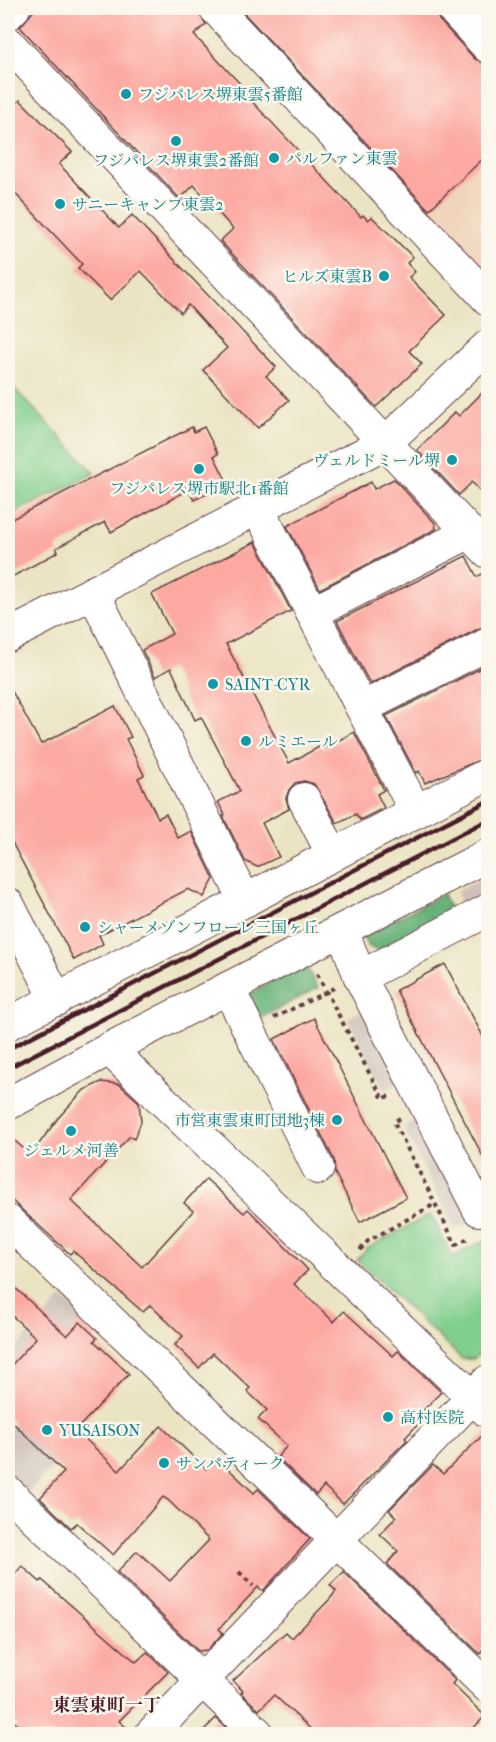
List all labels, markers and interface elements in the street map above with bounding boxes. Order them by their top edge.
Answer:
place label: フジパレス堺東雲5番館 [138,85,303,104]
marker: フジパレス堺東雲5番館 [119,87,133,101]
marker: フジパレス堺東雲2番館 [169,134,183,148]
place label: パルファン東雲 [286,149,398,168]
place label: フジパレス堺東雲2番館 [93,151,259,170]
marker: パルファン東雲 [267,151,281,165]
place label: サニーキャンプ東雲2 [72,195,224,214]
marker: サニーキャンプ東雲2 [53,197,67,211]
place label: ヒルズ東雲B [282,267,372,286]
marker: ヒルズ東雲B [377,269,391,283]
place label: ヴェルドミール堺 [313,451,440,470]
marker: ヴェルドミール堺 [445,453,459,467]
marker: フジパレス堺市駅北1番館 [192,462,206,476]
place label: フジパレス堺市駅北1番館 [109,479,289,498]
place label: SAINT-CYR [225,675,312,694]
marker: SAINT-CYR [206,677,220,691]
place label: ルミエール [258,732,338,751]
marker: ルミエール [239,734,253,748]
place label: シャーメゾンフローレ三国ヶ丘 [97,918,319,937]
marker: シャーメゾンフローレ三国ヶ丘 [78,920,92,934]
place label: 市営東雲東町団地3棟 [174,1111,325,1130]
marker: 市営東雲東町団地3棟 [330,1113,344,1127]
marker: ジェルメ河善 [64,1124,78,1138]
place label: ジェルメ河善 [23,1141,119,1160]
place label: 高村医院 [400,1408,464,1427]
marker: 高村医院 [381,1410,395,1424]
place label: YUSAISON [58,1421,140,1440]
marker: YUSAISON [40,1423,54,1437]
place label: サンパティーク [176,1454,285,1473]
marker: サンパティーク [157,1456,171,1470]
district label: 東雲東町一丁 [53,1695,161,1716]

